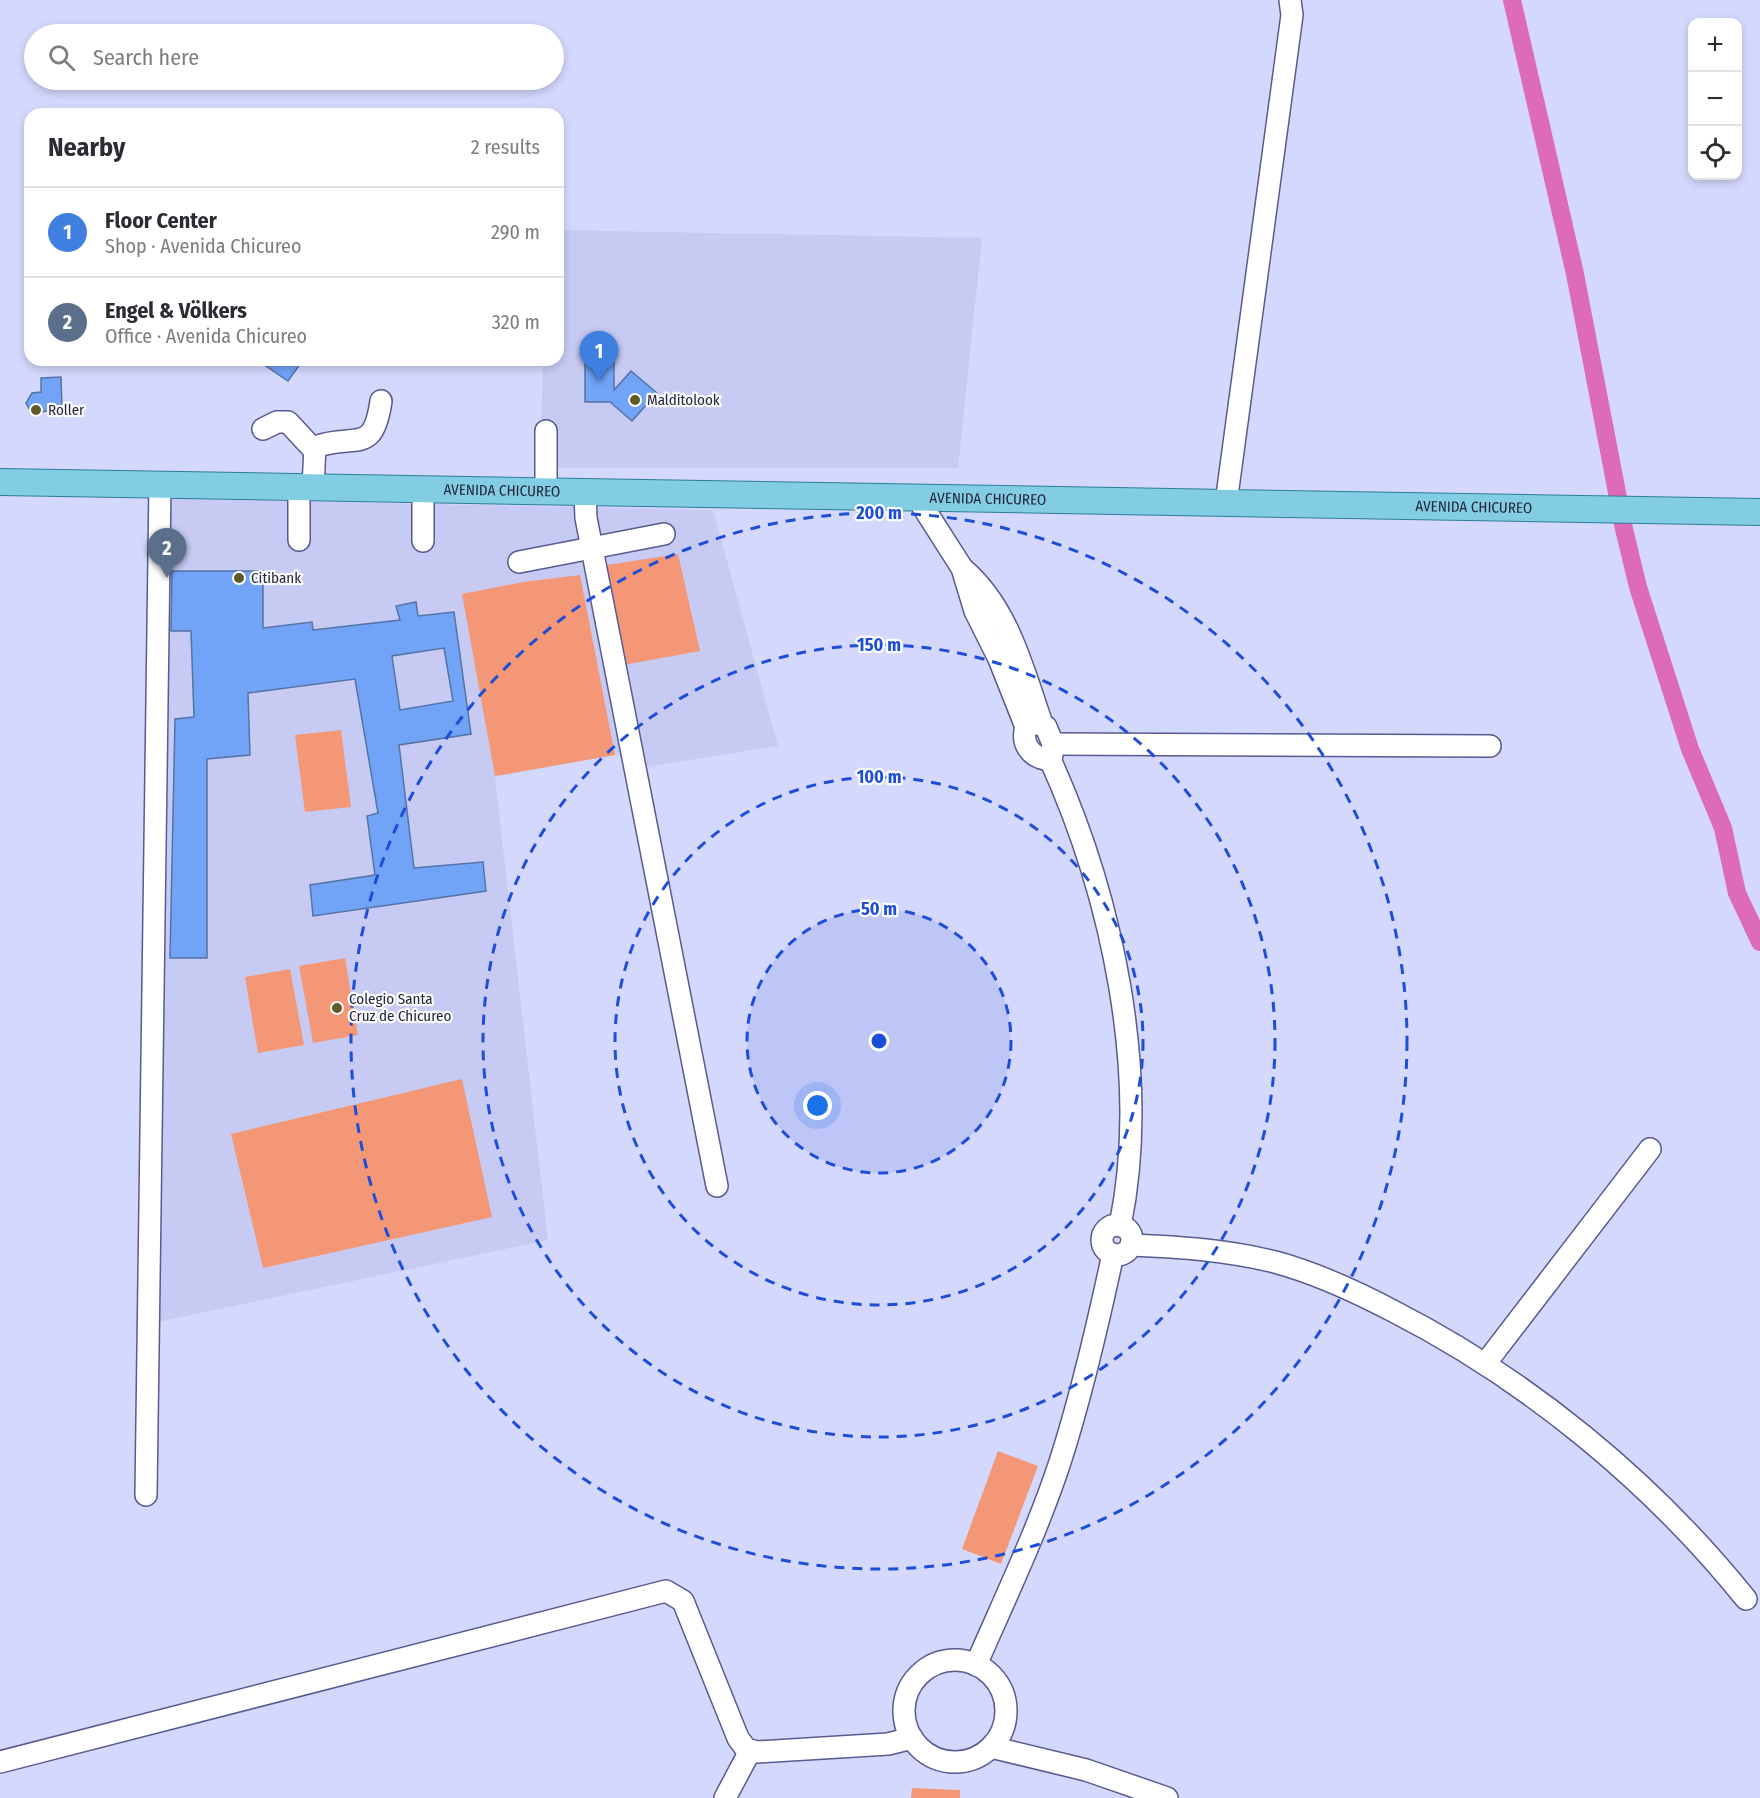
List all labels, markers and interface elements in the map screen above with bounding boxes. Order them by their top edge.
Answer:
map controls [1688,18,1742,180]
button: + [1688,18,1742,72]
search box [24,24,564,90]
icon: search [45,41,78,74]
text: Search here [93,44,199,71]
button: − [1688,72,1742,126]
button: locate [1688,126,1742,180]
text: Nearby [48,132,125,163]
text: 2 results [471,135,540,159]
text: Floor Center [105,207,217,234]
text: 1 [63,220,72,244]
text: 290 m [491,220,540,244]
text: Shop · Avenida Chicureo [105,234,302,258]
text: Engel & Völkers [105,297,247,324]
text: 2 [63,310,72,334]
text: 320 m [492,310,540,334]
text: Office · Avenida Chicureo [105,324,307,348]
pin: 1 [580,332,618,381]
place label: Malditolook [647,391,720,409]
marker: Malditolook [628,393,642,407]
place label: Roller [48,401,85,419]
marker: Roller [29,403,43,417]
street label: AVENIDA CHICUREO [443,481,561,501]
street label: AVENIDA CHICUREO [929,489,1046,509]
street label: AVENIDA CHICUREO [1415,497,1532,517]
text: 200 m [855,502,902,524]
pin: 2 [148,528,186,578]
place label: Citibank [251,569,301,587]
marker: Citibank [232,571,246,585]
text: 150 m [857,634,901,656]
text: 100 m [857,766,901,788]
text: 50 m [861,898,897,920]
place label: Colegio Santa Cruz de Chicureo [349,990,451,1025]
marker: Colegio Santa Cruz de Chicureo [330,1001,344,1015]
centre of rings [869,1031,889,1051]
your location [803,1091,832,1120]

